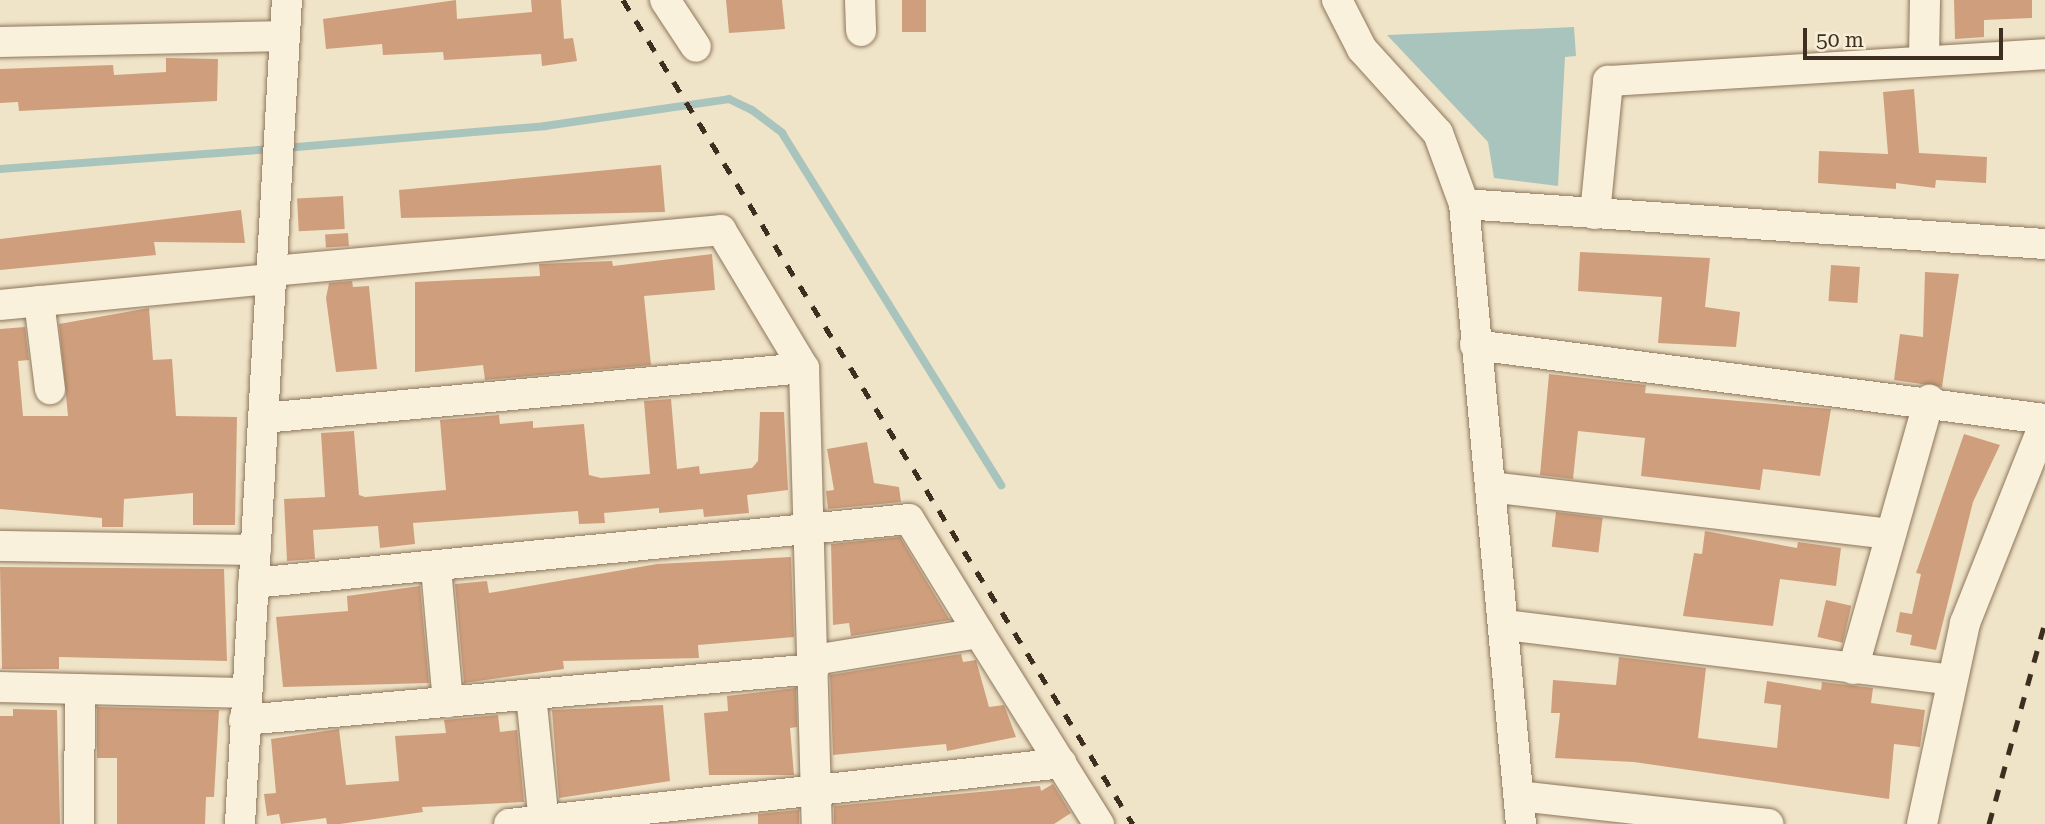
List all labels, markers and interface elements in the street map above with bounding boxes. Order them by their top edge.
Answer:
scale bar [1807,14,2007,58]
text: 50 m [1816,28,1864,52]

